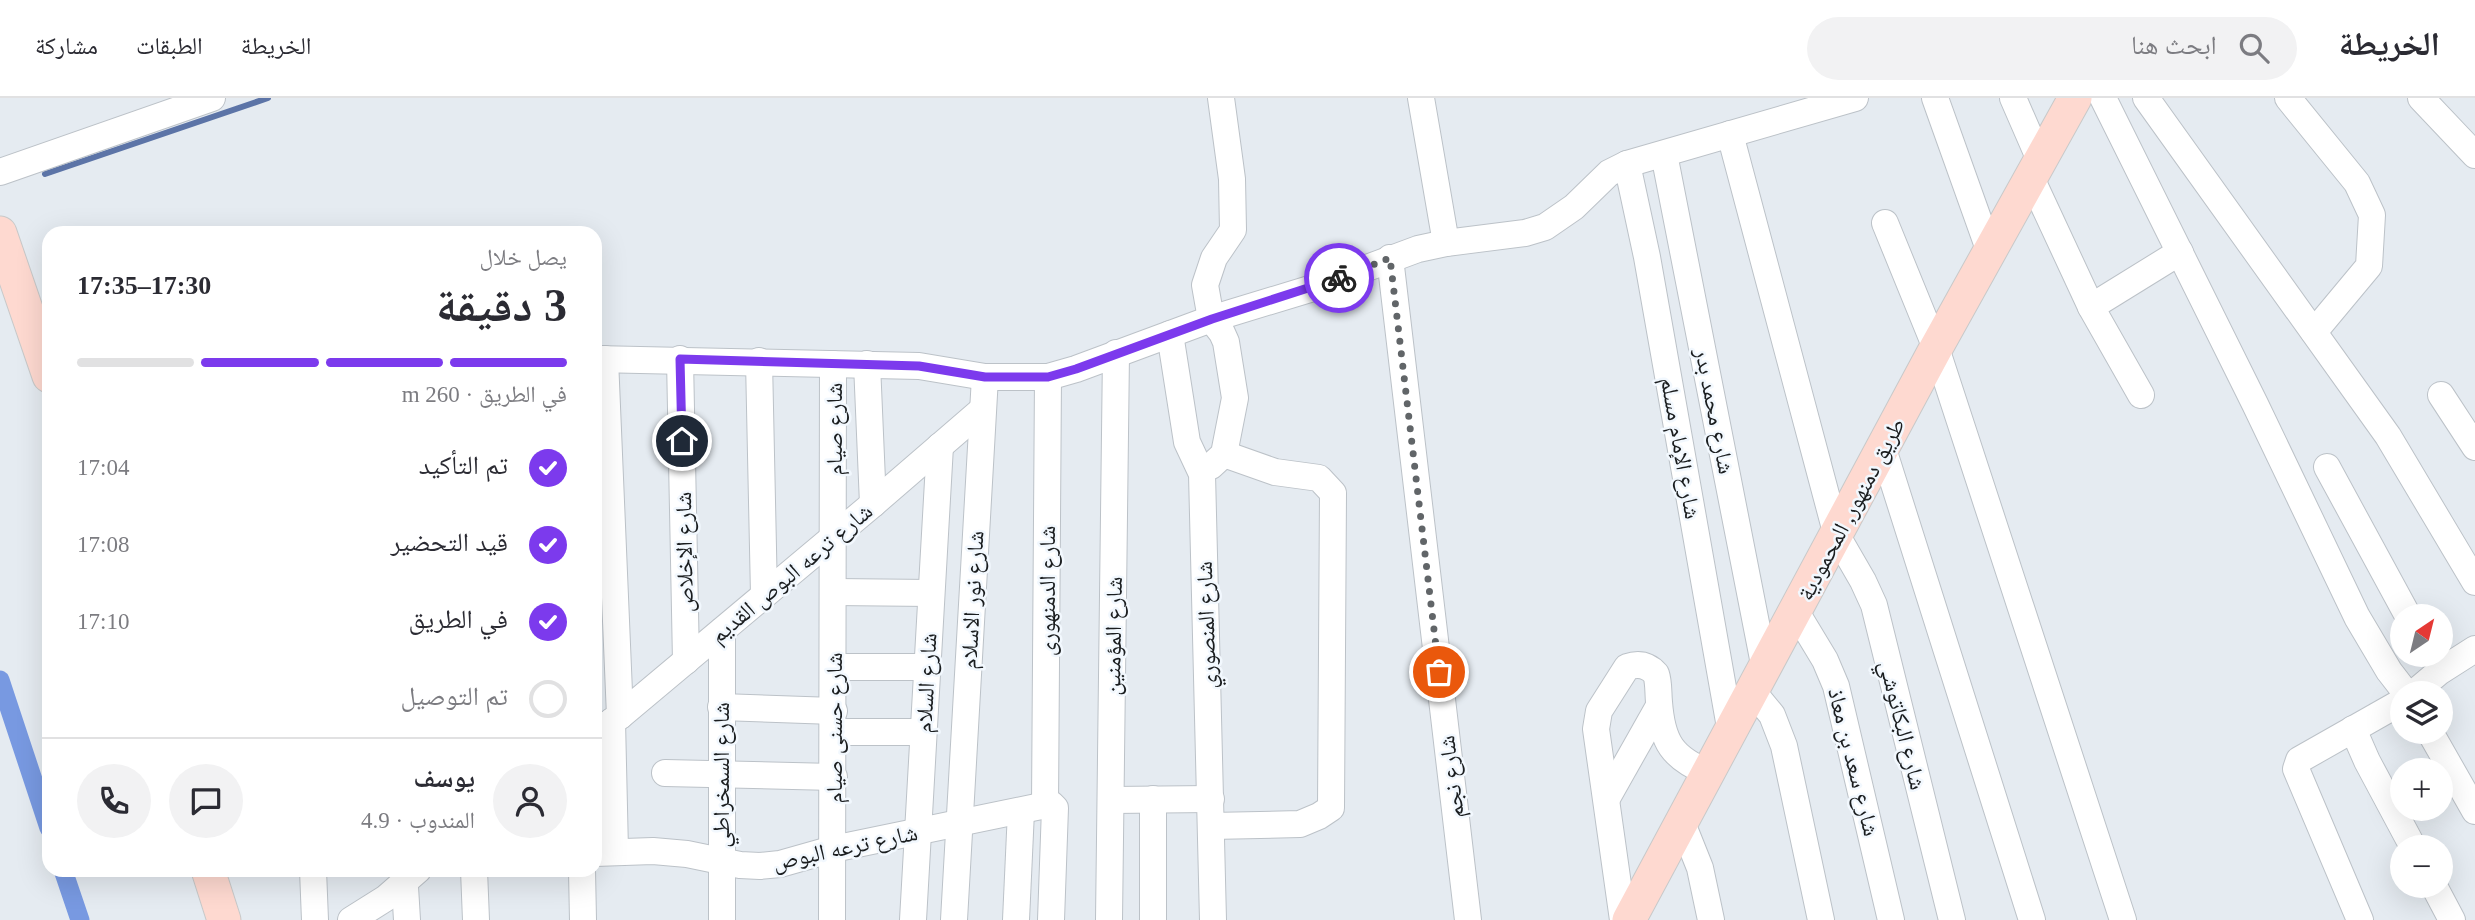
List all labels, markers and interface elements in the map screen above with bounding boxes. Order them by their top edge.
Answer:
search box [1807,17,2297,80]
text: الخريطة [2339,26,2440,62]
icon: search [2235,29,2273,67]
text: ابحث هنا [2131,31,2217,60]
text: مشاركة [35,33,98,59]
text: الطبقات [136,33,203,59]
text: الخريطة [241,33,311,59]
courier [1304,243,1374,313]
text: يصل خلال [480,245,567,270]
icon: bike [1320,259,1358,297]
text: 17:30–17:35 [77,271,211,300]
text: 3 دقيقة [436,280,567,331]
street label: شارع محمد بدر [1688,345,1739,476]
street label: شارع الإمام مسلم [1653,375,1705,522]
text: في الطريق · 260 m [402,382,567,407]
street label: شارع صيام [822,383,850,475]
pin [652,411,712,471]
street label: طريق دمنهور, المحمودية [1793,414,1911,605]
icon: home [663,422,701,460]
icon: check [529,449,567,487]
text: تم التأكيد [419,451,508,480]
text: 17:04 [77,455,129,480]
street label: شارع الإخلاص [671,491,700,613]
street label: شارع ترعه البوص القديم [705,498,879,651]
icon: check [529,526,567,564]
street label: شارع الدمنهورى [1035,526,1062,656]
text: قيد التحضير [390,528,508,557]
street label: شارع نور الاسلام [956,530,992,670]
text: 17:08 [77,532,129,557]
street label: شارع المنصوري [1192,560,1227,689]
street label: شارع المؤمنين [1100,576,1129,696]
icon: check [529,603,567,641]
north arrow [2390,604,2454,667]
map controls [2390,604,2453,898]
text: في الطريق [409,605,508,634]
text: 17:10 [77,609,129,634]
street label: شارع السلام [911,632,945,734]
pin [1409,642,1469,702]
street label: شارع حسنى صيام [822,652,850,804]
icon: bag [1420,653,1458,691]
street label: شارع البكاتوشي [1869,658,1931,794]
button: layers [2390,681,2453,744]
text: تم التوصيل [400,682,508,711]
street label: شارع سعد بن معاذ [1821,686,1884,839]
street label: شارع السمخراطي [709,702,740,848]
street label: شارع نجم [1434,734,1472,820]
button: + [2390,758,2453,821]
button: phone [77,764,151,838]
button: chat [169,764,243,838]
text: يوسف [414,764,475,793]
button: person [493,764,567,838]
text: المندوب · 4.9 [361,808,475,833]
street label: شارع ترعه البوص [770,820,920,877]
button: − [2390,835,2453,898]

